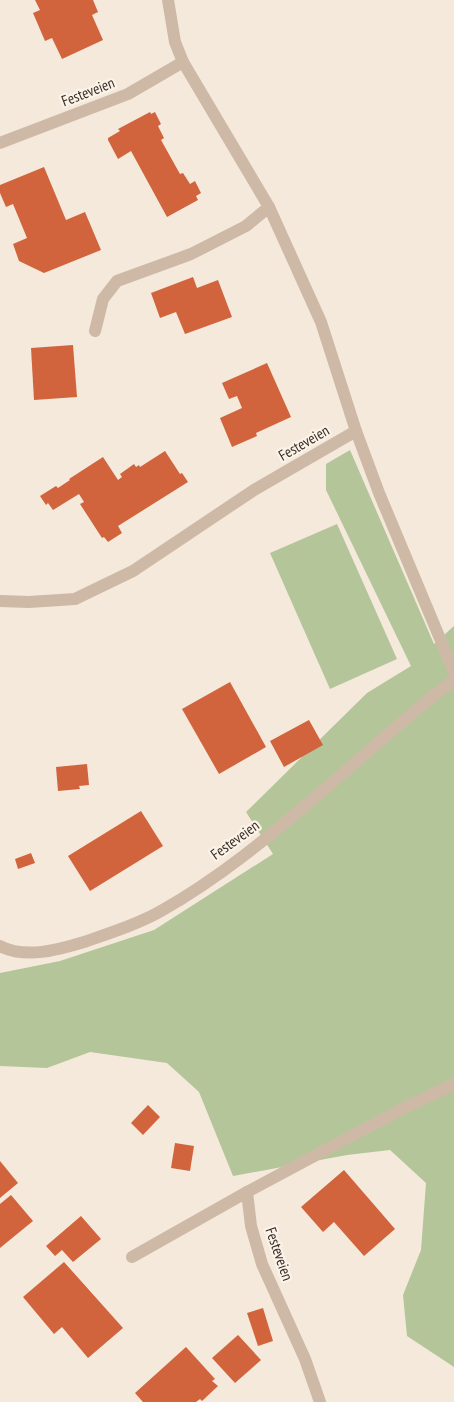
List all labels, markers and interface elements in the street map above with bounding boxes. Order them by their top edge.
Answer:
street label: Festeveien [59,73,117,110]
street label: Festeveien [275,420,333,465]
street label: Festeveien [207,816,263,864]
street label: Festeveien [261,1225,297,1283]

